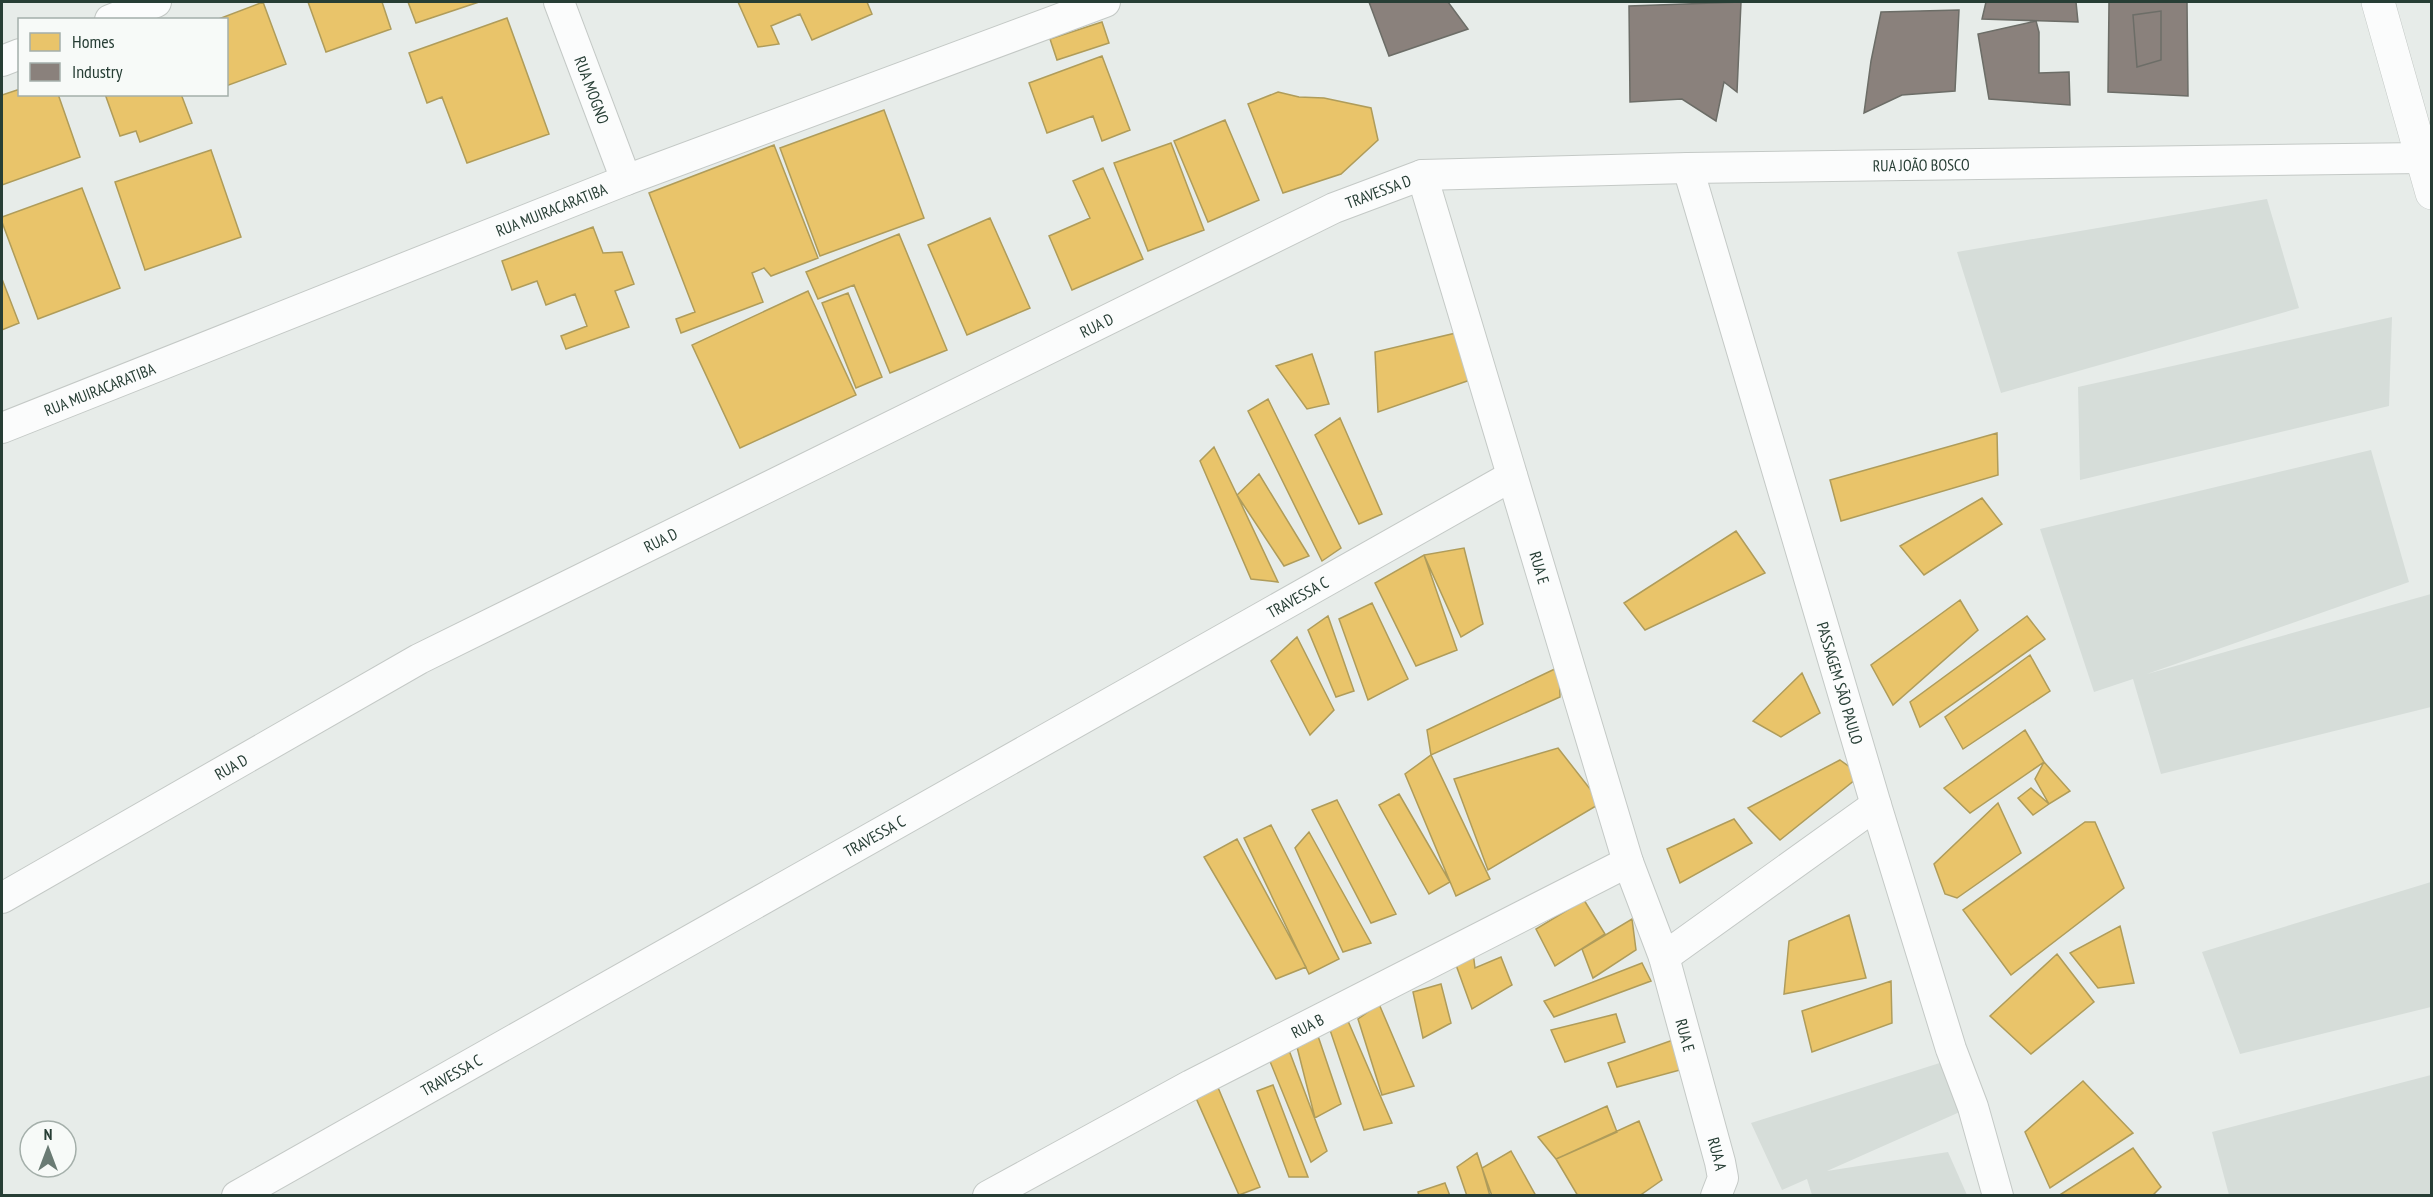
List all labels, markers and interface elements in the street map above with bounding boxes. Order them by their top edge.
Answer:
legend [18,18,228,96]
text: Homes [72,30,115,53]
street label: RUA MOGNO [570,53,614,127]
text: Industry [72,60,123,83]
street label: RUA JOÃO BOSCO [1872,154,1970,175]
street label: TRAVESSA D [1343,170,1414,213]
street label: RUA MUIRACARATIBA [493,179,610,241]
street label: RUA D [1076,308,1117,342]
street label: RUA MUIRACARATIBA [41,358,158,420]
street label: RUA D [641,523,681,557]
street label: RUA E [1525,549,1554,587]
street label: TRAVESSA C [1263,572,1332,622]
street label: PASSAGEM SÃO PAULO [1813,620,1868,747]
street label: RUA D [211,749,251,784]
street label: TRAVESSA C [840,811,909,861]
street label: RUA B [1288,1009,1327,1042]
street label: RUA E [1671,1017,1699,1054]
street label: TRAVESSA C [417,1050,485,1100]
north arrow [18,1119,78,1179]
text: N [44,1124,52,1144]
street label: RUA A [1704,1135,1731,1173]

